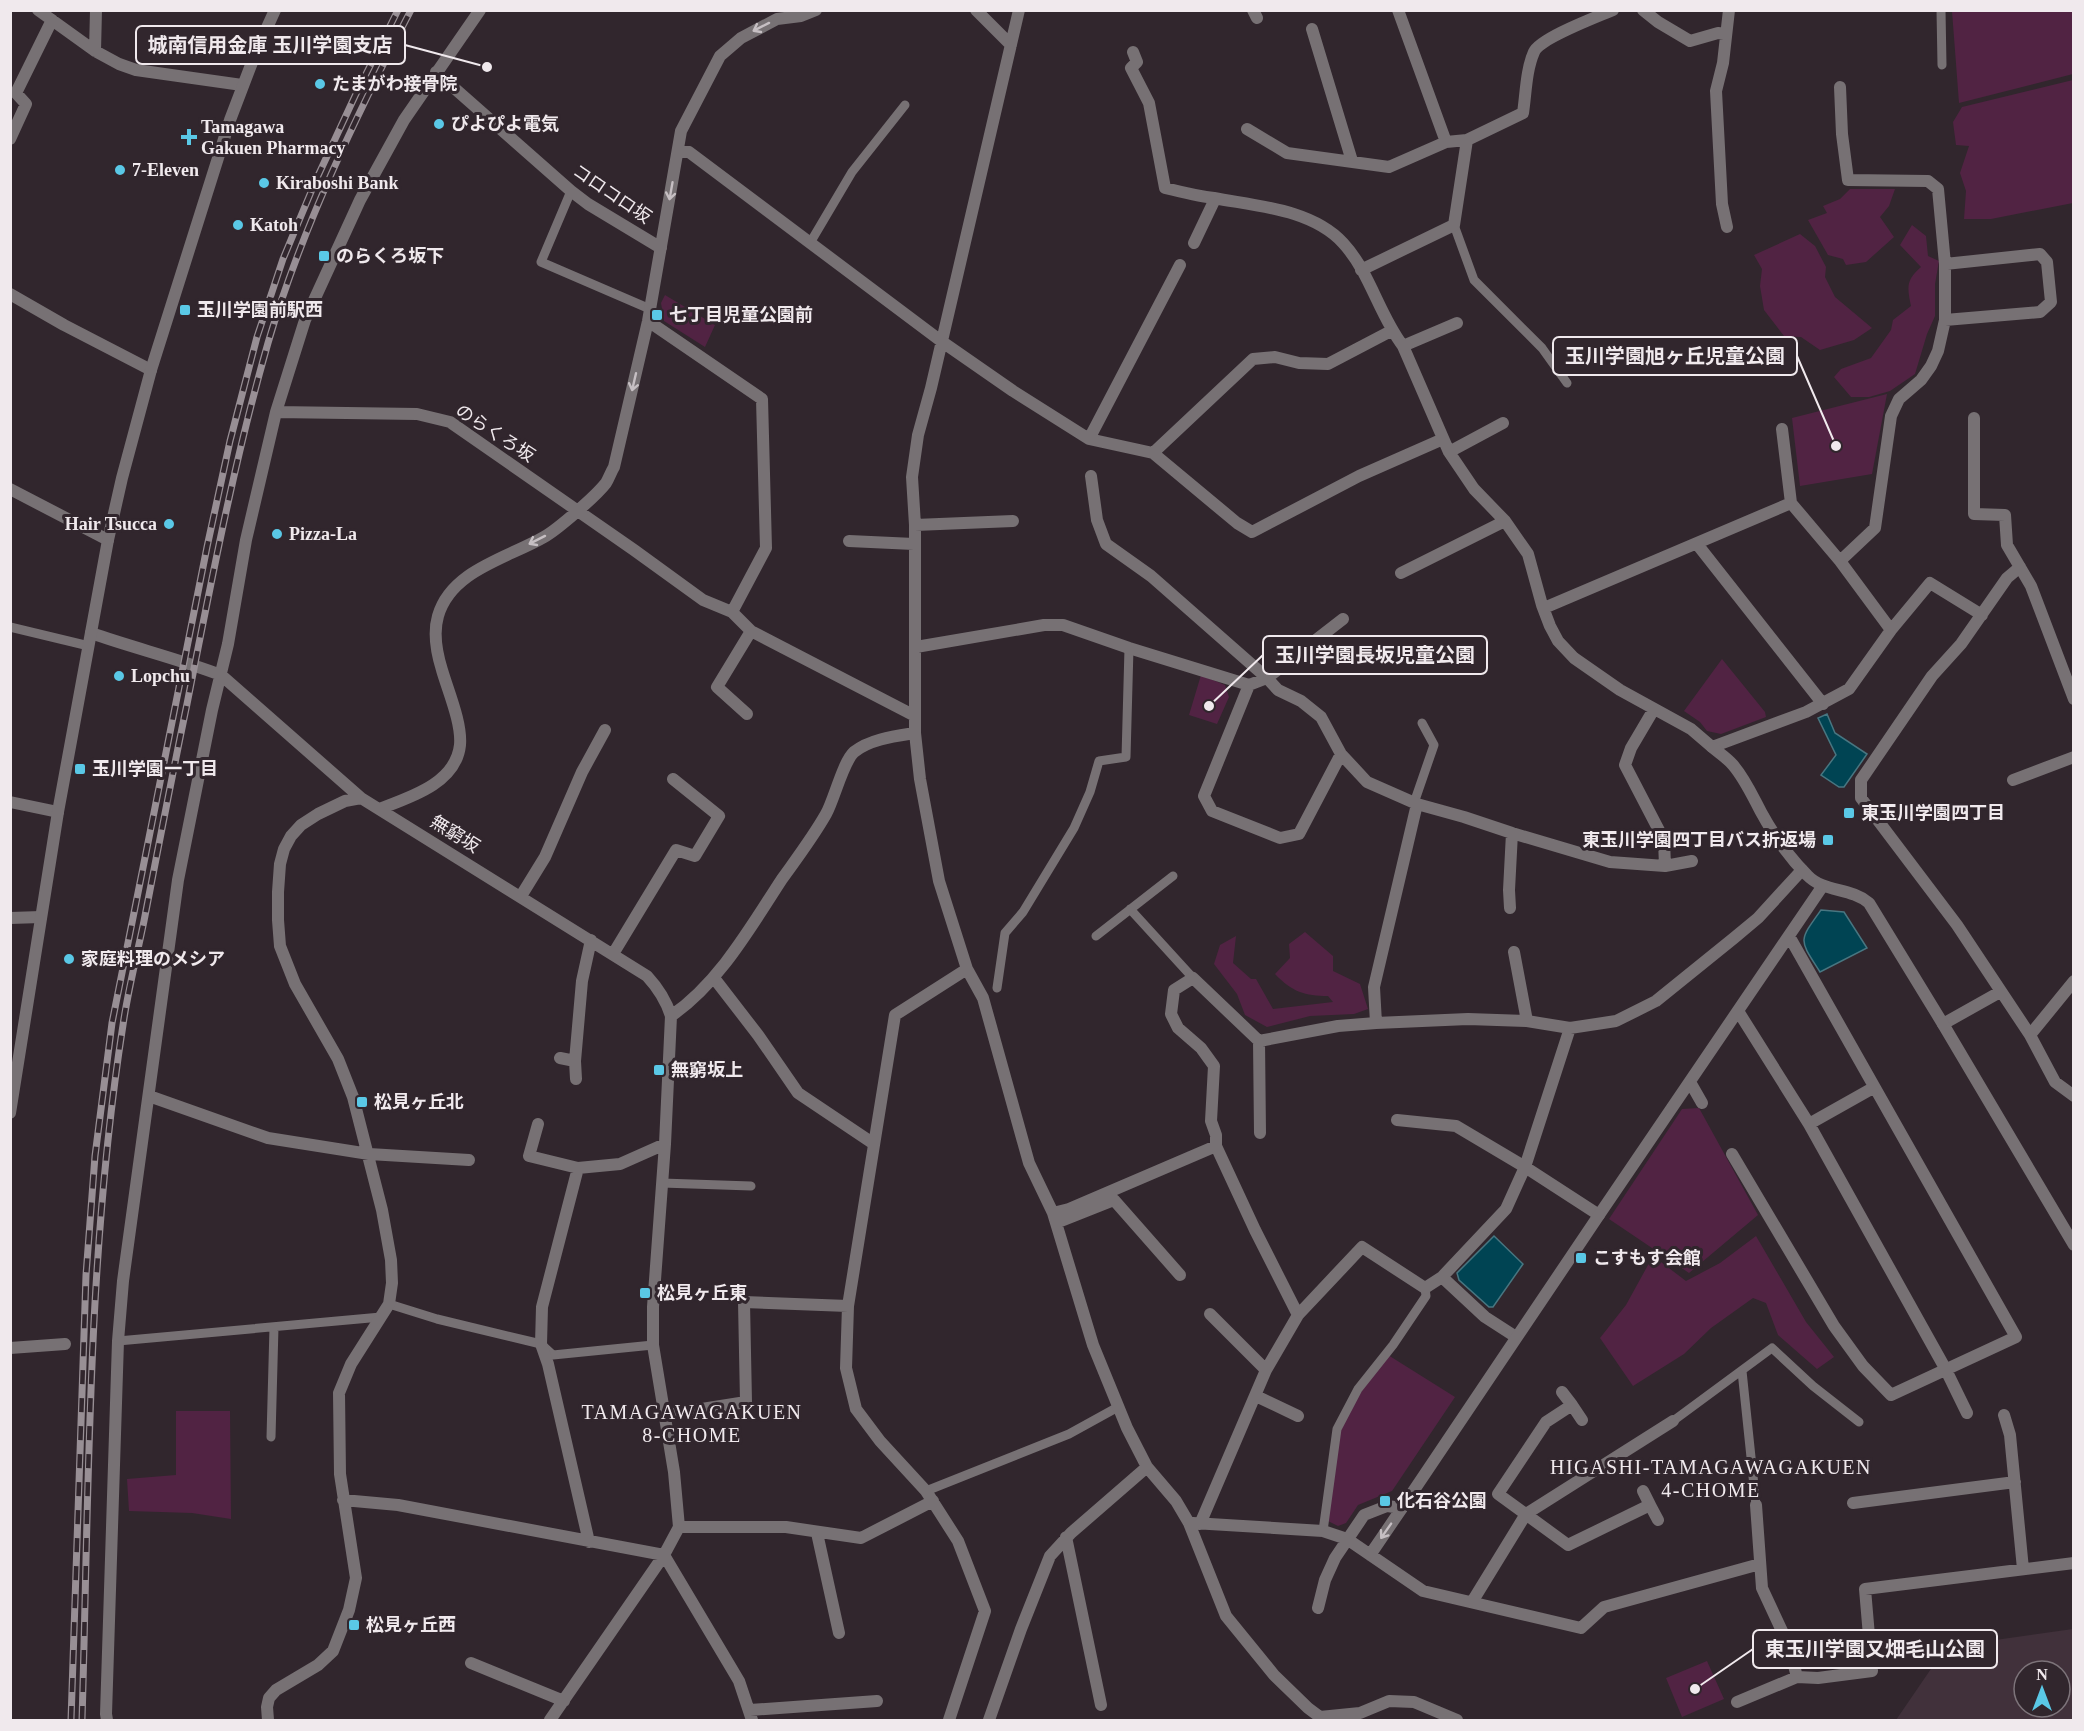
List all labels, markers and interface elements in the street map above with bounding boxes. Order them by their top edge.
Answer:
one-way arrow [752,22,770,34]
callout: 城南信用金庫 玉川学園支店 [136,26,405,64]
text: 城南信用金庫 玉川学園支店 [148,34,393,56]
place label: たまがわ接骨院 [332,74,457,94]
marker: たまがわ接骨院 [313,77,327,91]
place label: ぴよぴよ電気 [451,114,559,134]
place label: Tamagawa Gakuen Pharmacy [201,117,346,158]
marker: ぴよぴよ電気 [432,117,446,131]
marker: Tamagawa Gakuen Pharmacy [182,130,196,144]
place label: 7-Eleven [132,160,199,180]
street label: コロコロ坂 [569,161,655,227]
marker: 7-Eleven [113,163,127,177]
place label: Kiraboshi Bank [276,173,399,193]
marker: Kiraboshi Bank [257,176,271,190]
one-way arrow [665,180,676,200]
place label: Katoh [250,215,298,235]
marker: Katoh [231,218,245,232]
place label: のらくろ坂下 [336,246,444,266]
marker: のらくろ坂下 [317,249,331,263]
place label: 玉川学園前駅西 [197,300,323,320]
marker: 玉川学園前駅西 [178,303,192,317]
place label: 七丁目児童公園前 [669,305,813,325]
marker: 七丁目児童公園前 [650,308,664,322]
callout: 玉川学園旭ヶ丘児童公園 [1553,337,1797,375]
text: 玉川学園旭ヶ丘児童公園 [1565,345,1785,367]
one-way arrow [627,372,639,391]
street label: のらくろ坂 [452,400,538,466]
place label: Hair Tsucca [65,514,157,534]
marker: Hair Tsucca [162,517,176,531]
place label: Pizza-La [289,524,357,544]
marker: Pizza-La [270,527,284,541]
one-way arrow [529,535,547,547]
callout: 玉川学園長坂児童公園 [1263,636,1487,674]
text: 玉川学園長坂児童公園 [1275,644,1475,666]
place label: Lopchu [131,666,190,686]
marker: Lopchu [112,669,126,683]
place label: 玉川学園一丁目 [92,759,218,779]
marker: 玉川学園一丁目 [73,762,87,776]
place label: 東玉川学園四丁目 [1861,803,2005,823]
marker: 東玉川学園四丁目 [1842,806,1856,820]
street label: 無窮坂 [427,811,483,857]
place label: 東玉川学園四丁目バス折返場 [1582,830,1816,850]
marker: 東玉川学園四丁目バス折返場 [1821,833,1835,847]
place label: 家庭料理のメシア [81,949,225,969]
marker: 家庭料理のメシア [62,952,76,966]
place label: 無窮坂上 [671,1060,743,1080]
marker: 無窮坂上 [652,1063,666,1077]
place label: 松見ヶ丘北 [374,1092,464,1112]
marker: 松見ヶ丘北 [355,1095,369,1109]
place label: こすもす会館 [1593,1248,1701,1268]
marker: こすもす会館 [1574,1251,1588,1265]
place label: 松見ヶ丘東 [657,1283,747,1303]
marker: 松見ヶ丘東 [638,1286,652,1300]
district label: TAMAGAWAGAKUEN 8-CHOME [581,1401,803,1446]
district label: HIGASHI-TAMAGAWAGAKUEN 4-CHOME [1550,1456,1872,1501]
place label: 化石谷公園 [1397,1491,1487,1511]
marker: 化石谷公園 [1378,1494,1392,1508]
one-way arrow [1380,1523,1392,1539]
place label: 松見ヶ丘西 [366,1615,456,1635]
marker: 松見ヶ丘西 [347,1618,361,1632]
callout: 東玉川学園又畑毛山公園 [1753,1630,1997,1668]
text: 東玉川学園又畑毛山公園 [1765,1638,1985,1660]
north arrow [2012,1659,2072,1719]
text: N [2036,1666,2048,1683]

